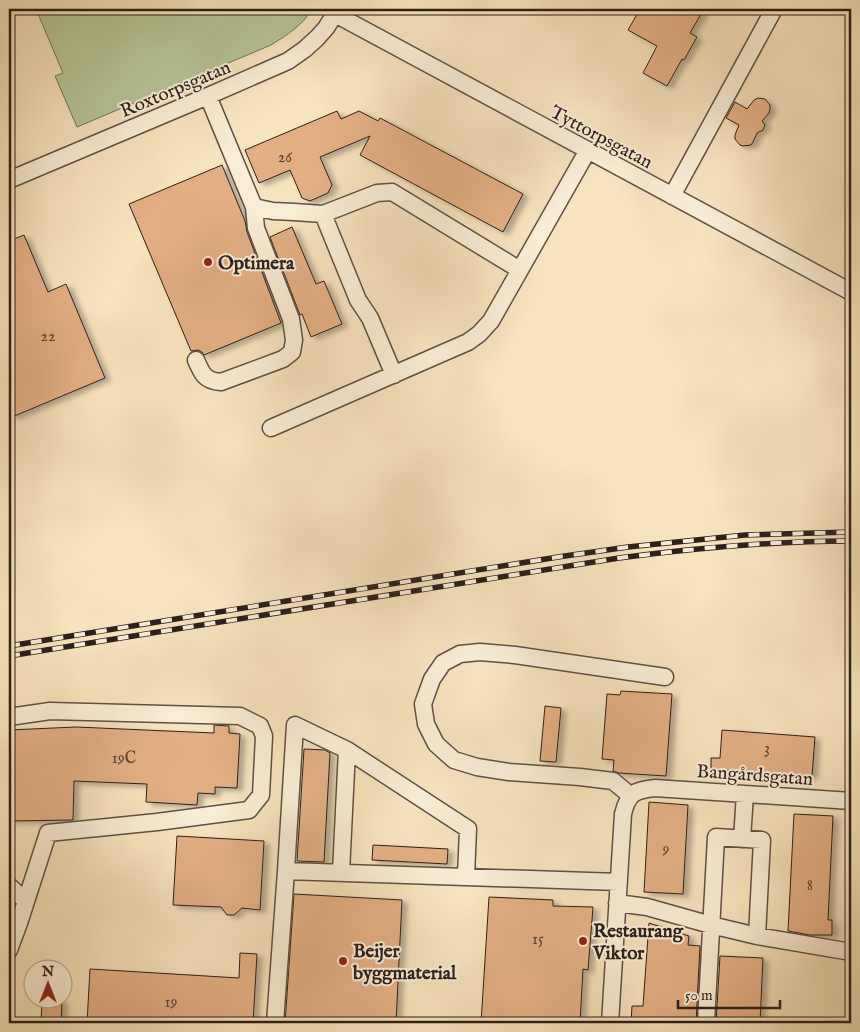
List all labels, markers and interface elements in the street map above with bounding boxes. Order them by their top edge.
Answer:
street label: Roxtorpsgatan [117,56,235,124]
street label: Tyttorpsgatan [546,101,656,175]
house number: 26 [278,148,292,168]
place label: Optimera [218,252,295,276]
marker: Optimera [202,256,214,268]
house number: 22 [40,327,56,347]
house number: 3 [764,739,770,759]
house number: 19C [112,749,136,769]
street label: Bangårdsgatan [696,760,814,792]
house number: 9 [662,840,670,860]
house number: 8 [807,876,813,896]
place label: Restaurang Viktor [592,920,684,966]
house number: 15 [532,930,544,950]
marker: Restaurang Viktor [577,935,589,947]
place label: Beijer byggmaterial [352,940,457,986]
marker: Beijer byggmaterial [337,955,349,967]
north arrow [22,960,72,1010]
text: N [41,963,54,981]
scale bar [678,977,780,1009]
text: 50 m [685,986,713,1005]
house number: 19 [165,993,177,1013]

